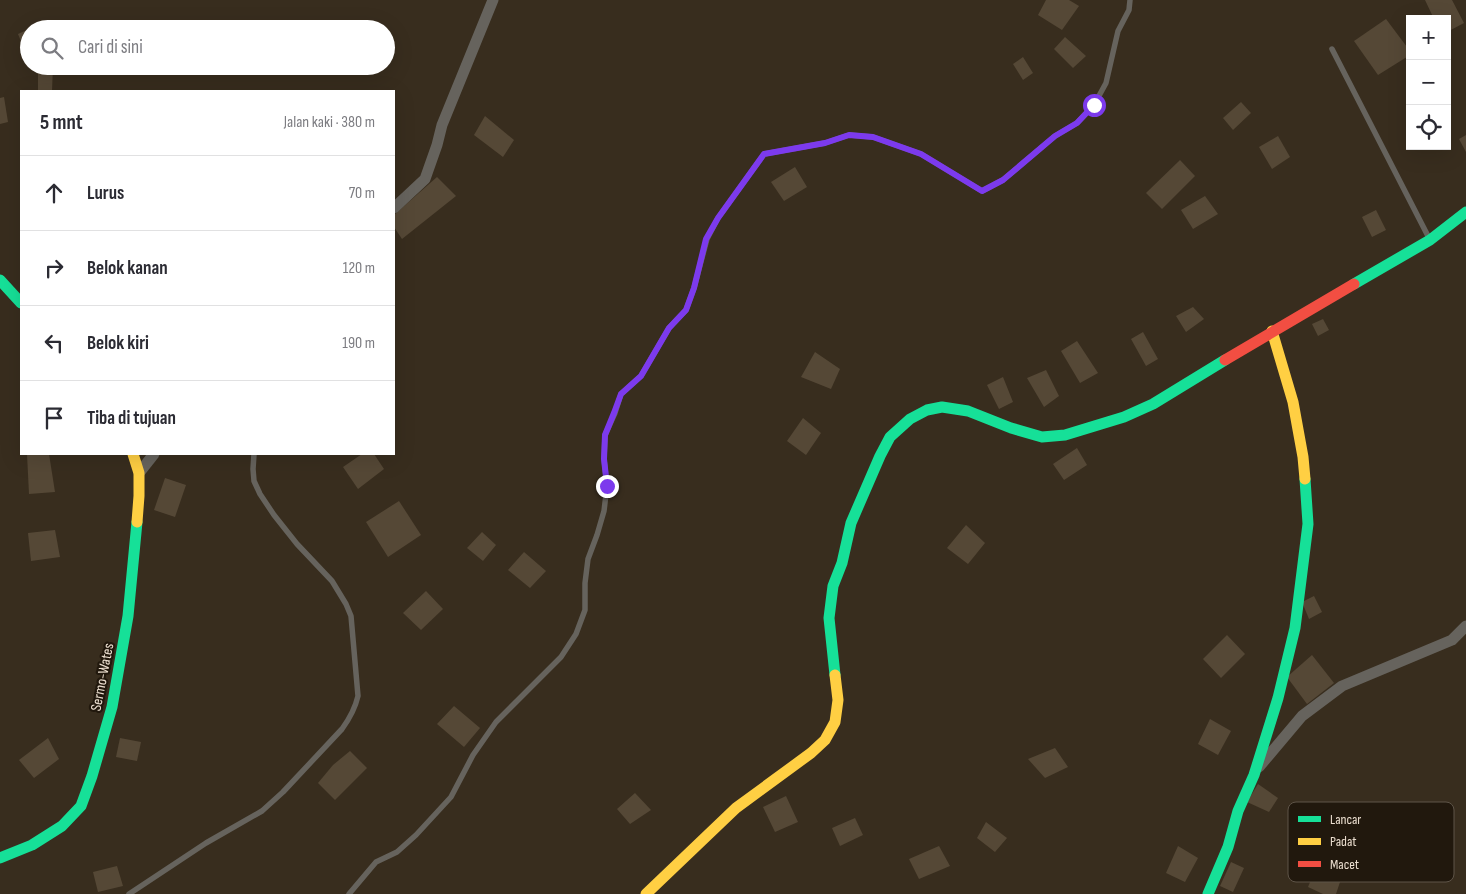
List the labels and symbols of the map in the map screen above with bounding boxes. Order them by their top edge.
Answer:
route start [1083,94,1106,117]
route end [596,475,619,498]
street label: Sermo-Wates [87,642,118,713]
legend [1288,802,1454,882]
text: Lancar [1330,811,1361,828]
text: Padat [1330,833,1357,850]
text: Macet [1330,856,1359,873]

